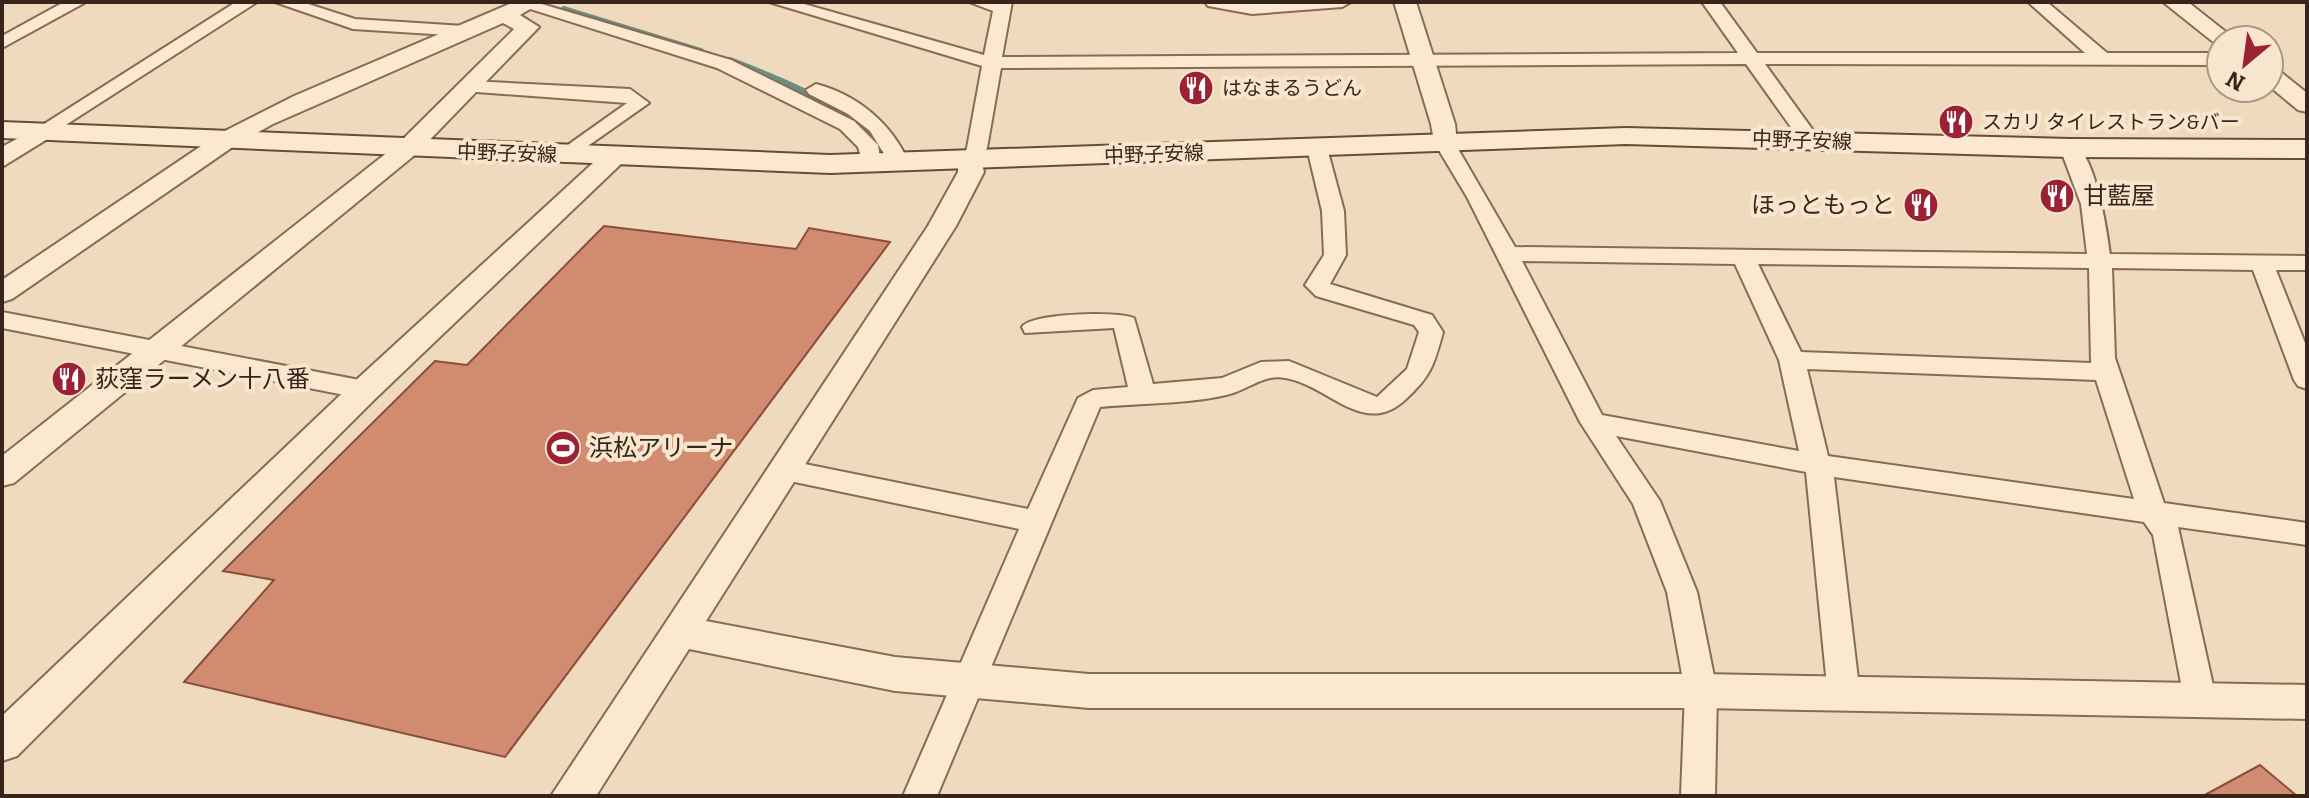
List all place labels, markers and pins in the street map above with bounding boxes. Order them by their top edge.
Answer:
restaurant icon: はなまるうどん [1177,69,1215,107]
place label: はなまるうどん [1222,76,1362,100]
restaurant icon: スカリ タイレストラン&バー [1937,103,1975,141]
place label: スカリ タイレストラン&バー [1982,110,2240,134]
restaurant icon: 甘藍屋 [2038,177,2076,215]
place label: 甘藍屋 [2083,182,2155,210]
restaurant icon: ほっともっと [1902,186,1940,224]
place label: ほっともっと [1751,191,1895,219]
restaurant icon: 荻窪ラーメン十八番 [50,360,88,398]
place label: 荻窪ラーメン十八番 [95,365,310,393]
sports icon: 浜松アリーナ [544,429,582,467]
place label: 浜松アリーナ [589,434,733,462]

